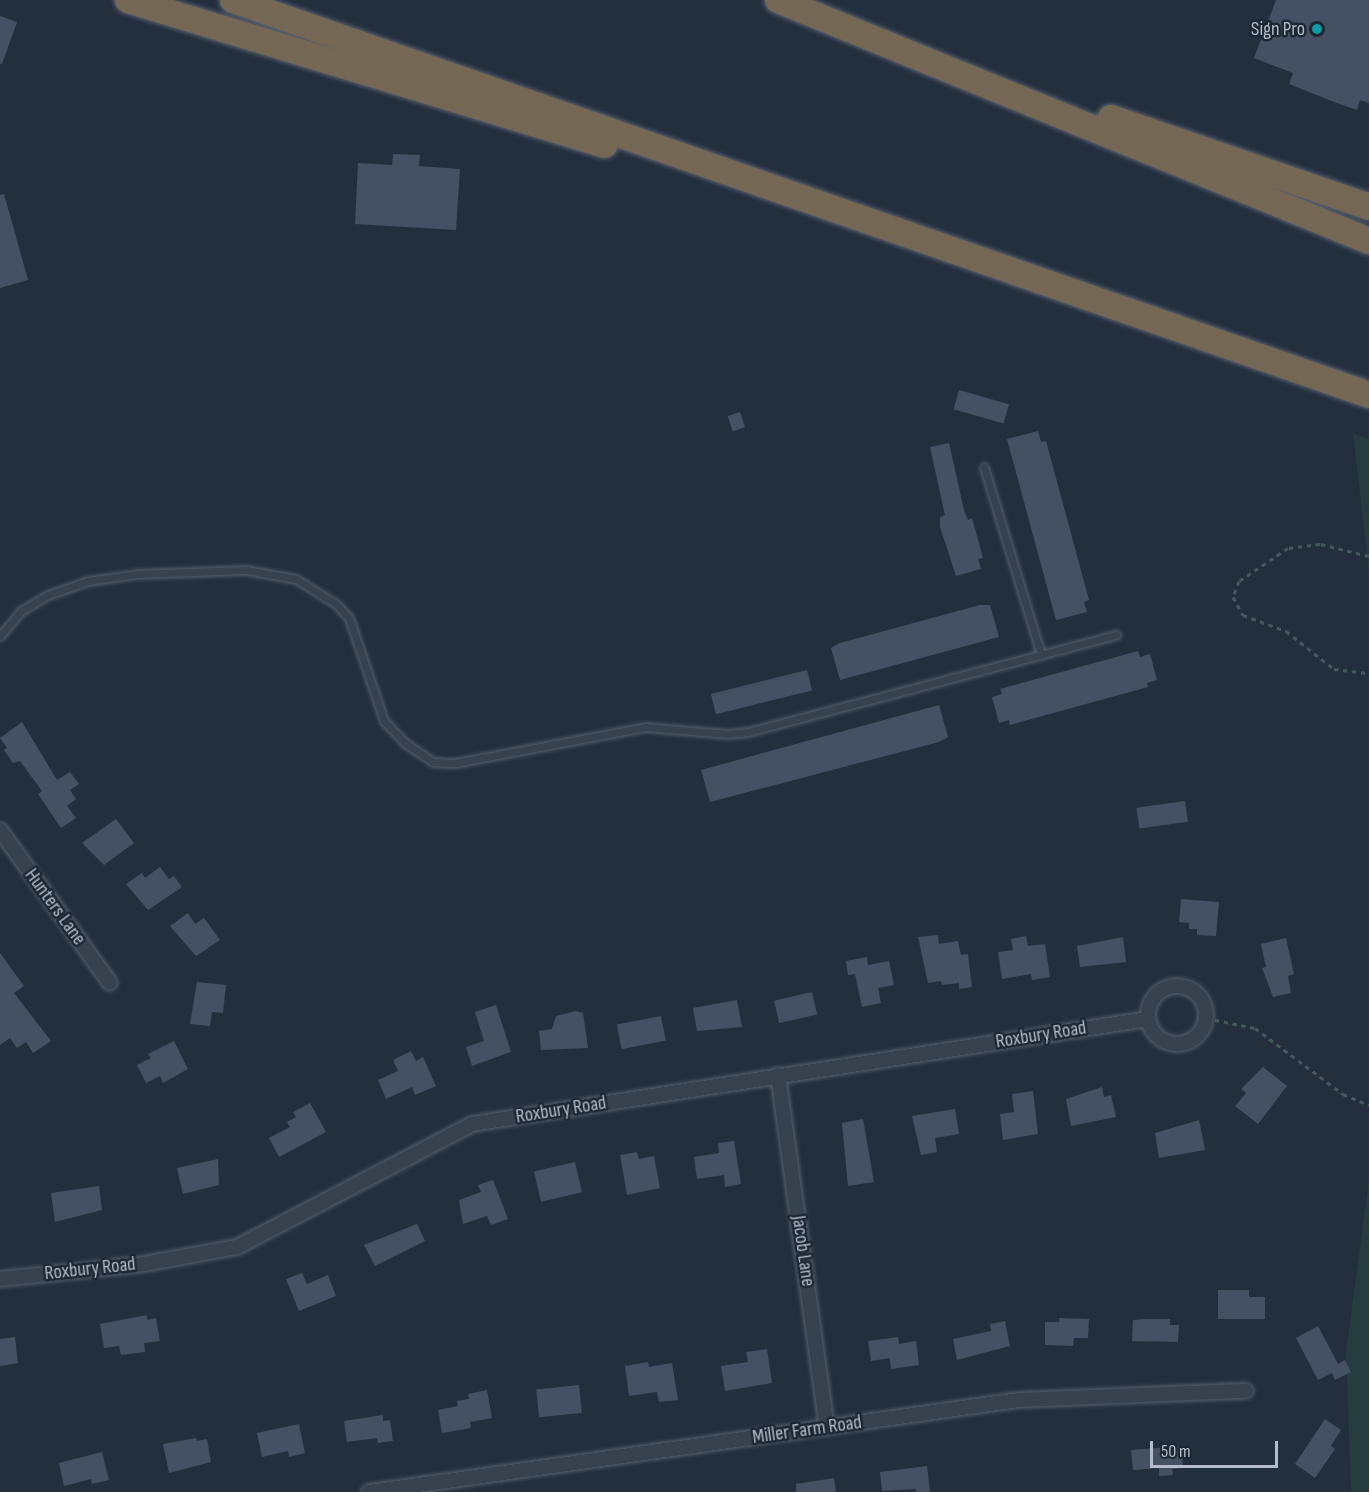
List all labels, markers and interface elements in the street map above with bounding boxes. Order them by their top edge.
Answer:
place label: Sign Pro [1251,17,1305,41]
marker: Sign Pro [1310,22,1324,36]
street label: Hunters Lane [19,864,91,950]
street label: Roxbury Road [994,1016,1088,1054]
street label: Roxbury Road [514,1091,608,1129]
street label: Jacob Lane [786,1214,820,1288]
street label: Roxbury Road [43,1252,137,1286]
street label: Miller Farm Road [751,1410,863,1450]
scale bar [1153,1429,1280,1467]
text: 50 m [1161,1441,1191,1462]

